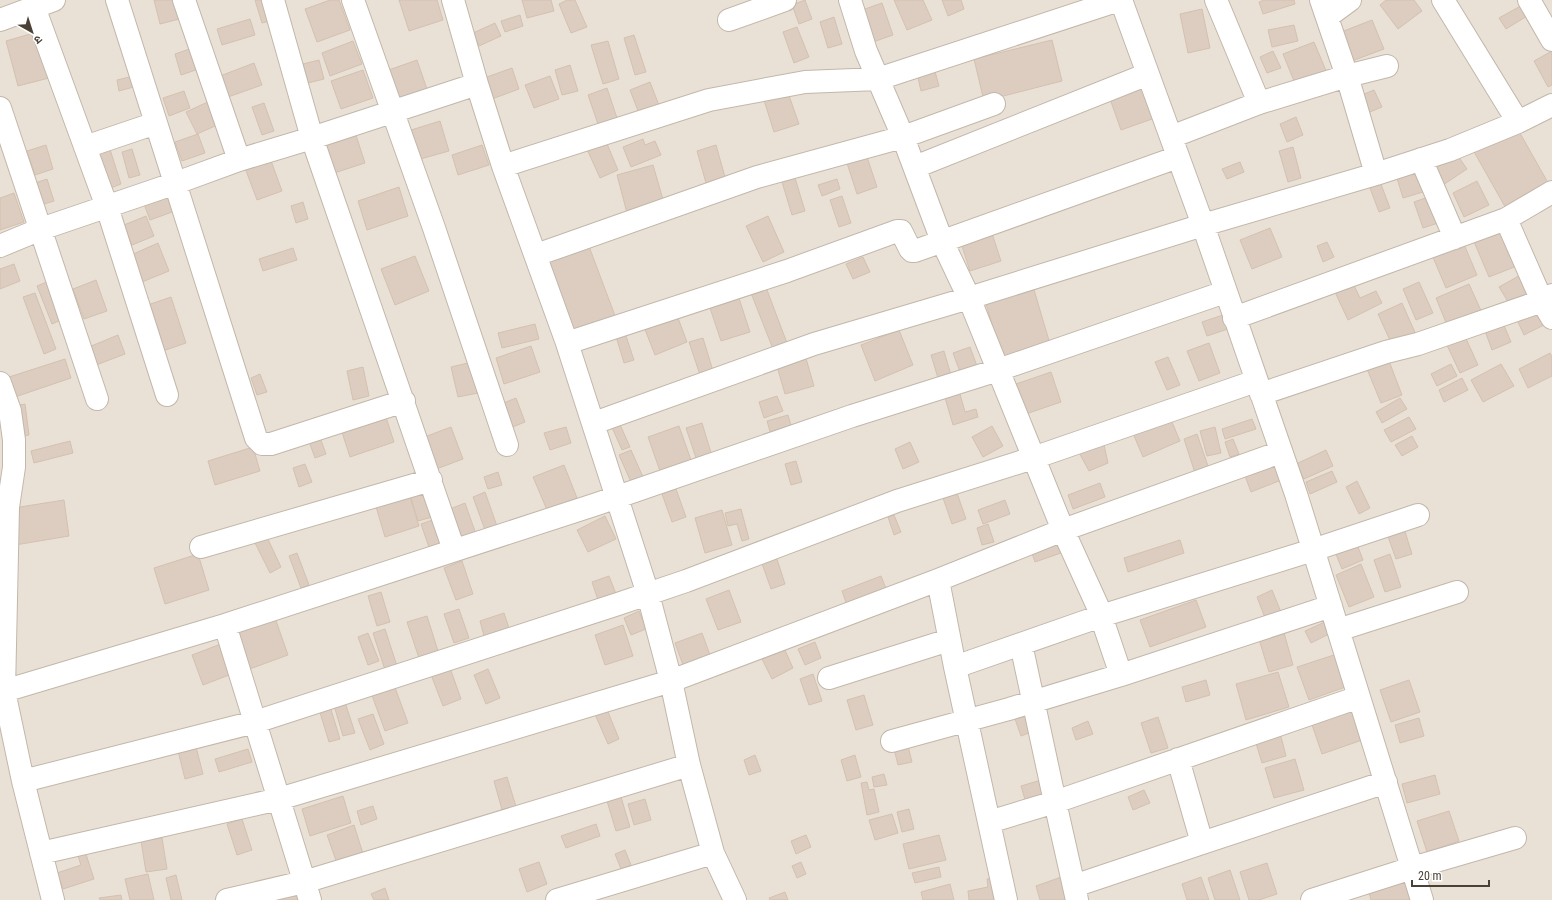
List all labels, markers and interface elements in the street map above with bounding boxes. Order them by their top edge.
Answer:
north arrow [12,12,52,52]
text: उ [31,32,45,47]
scale bar [1412,862,1489,888]
text: 20 m [1418,869,1442,883]

